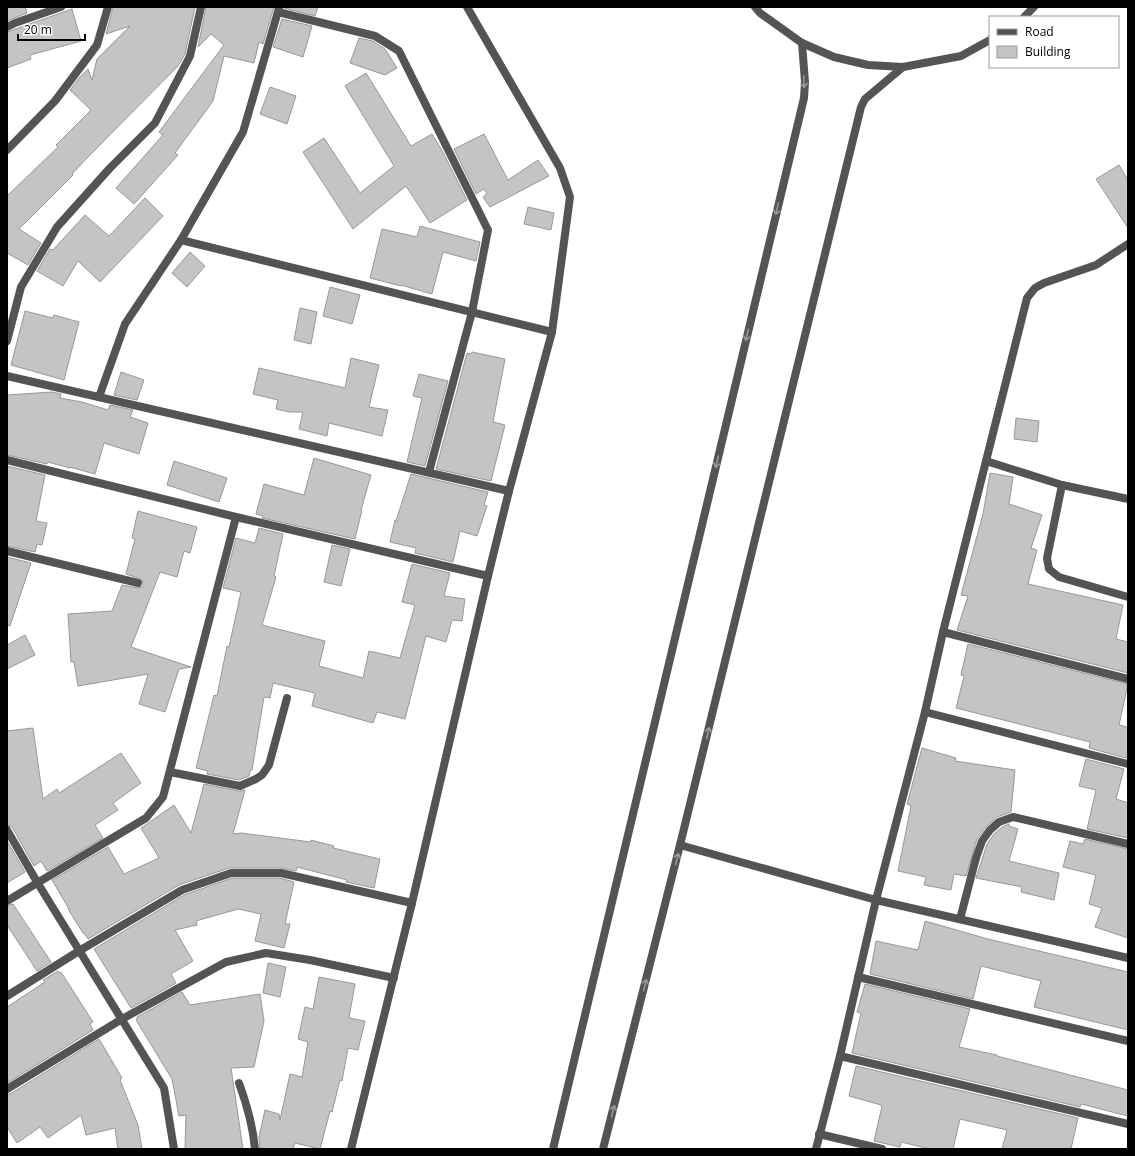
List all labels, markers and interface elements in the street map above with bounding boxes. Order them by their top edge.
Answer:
scale bar [18,16,85,42]
legend [989,16,1119,68]
text: 20 m [24,21,52,38]
text: Road [1025,23,1054,40]
text: Building [1025,43,1071,60]
one-way arrow [800,75,808,88]
one-way arrow [773,202,781,215]
one-way arrow [743,328,751,341]
one-way arrow [713,455,720,468]
one-way arrow [704,727,712,740]
one-way arrow [673,853,681,866]
one-way arrow [642,979,649,992]
one-way arrow [610,1105,617,1118]

